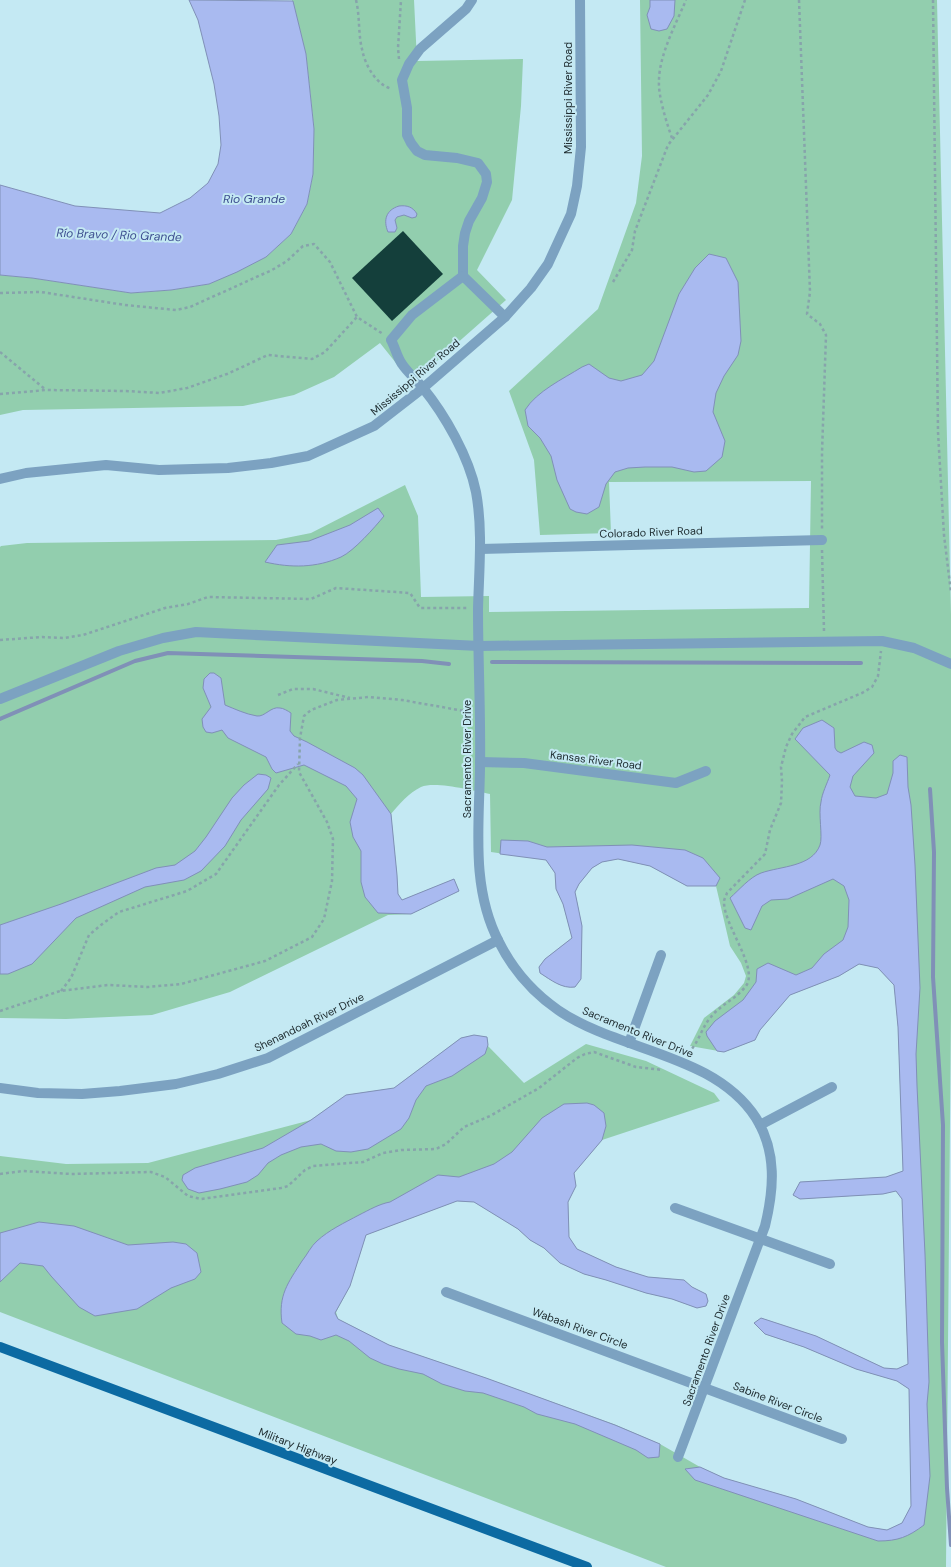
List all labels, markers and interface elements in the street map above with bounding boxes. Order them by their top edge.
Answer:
street label: Mississippi River Road [561,42,575,154]
water label: Rio Grande [223,191,285,207]
water label: Río Bravo / Rio Grande [56,225,182,245]
street label: Mississippi River Road [368,336,463,418]
street label: Colorado River Road [599,523,703,541]
street label: Sacramento River Drive [460,700,474,818]
street label: Kansas River Road [549,747,643,773]
street label: Shenandoah River Drive [252,989,366,1055]
street label: Sacramento River Drive [580,1003,696,1061]
street label: Sacramento River Drive [679,1292,733,1408]
street label: Wabash River Circle [530,1304,630,1352]
street label: Sabine River Circle [731,1378,825,1426]
street label: Military Highway [257,1425,339,1467]

